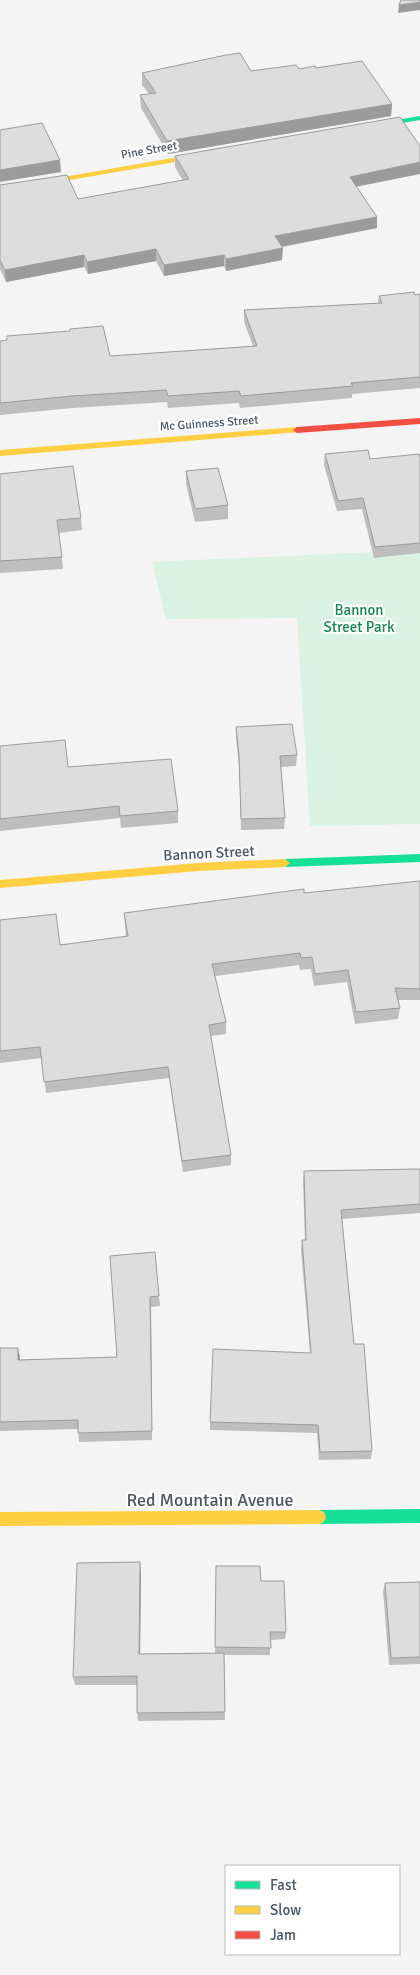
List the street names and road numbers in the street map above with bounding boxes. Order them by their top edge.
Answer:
street label: Pine Street [120,138,178,163]
street label: Mc Guinness Street [159,413,259,434]
street label: Bannon Street [163,842,255,864]
street label: Red Mountain Avenue [126,1489,294,1511]

